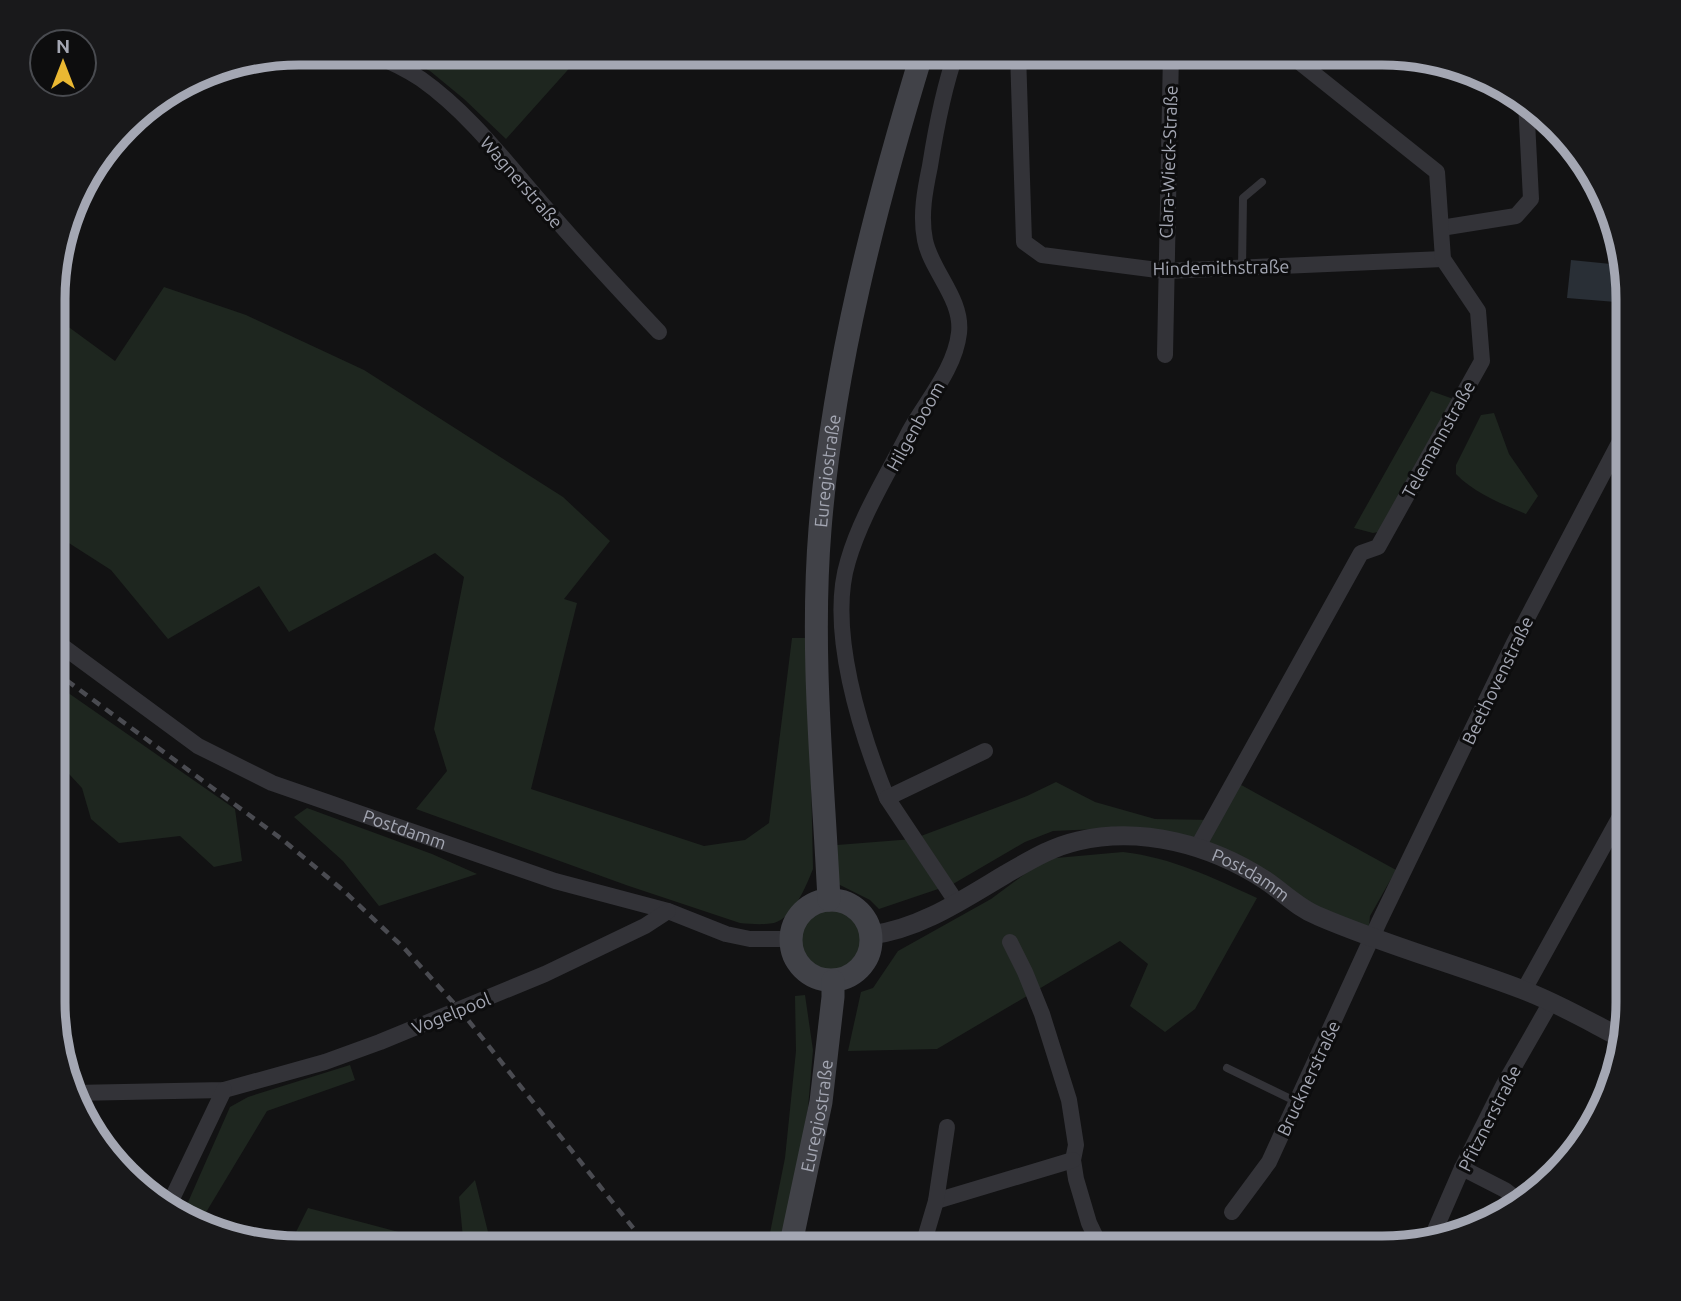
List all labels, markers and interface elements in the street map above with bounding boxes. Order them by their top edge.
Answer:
north arrow [28,28,98,98]
text: N [56,35,70,57]
street label: Clara-Wieck-Straße [1155,85,1181,239]
street label: Wagnerstraße [477,132,567,232]
street label: Hindemithstraße [1153,256,1289,278]
street label: Telemannstraße [1398,377,1478,501]
street label: Hilgenboom [882,378,948,474]
street label: Euregiostraße [810,413,844,528]
street label: Beethovenstraße [1457,613,1537,747]
street label: Postdamm [360,805,449,853]
street label: Postdamm [1209,844,1294,905]
street label: Vogelpool [409,988,493,1038]
street label: Brucknerstraße [1273,1017,1343,1139]
street label: Euregiostraße [796,1058,836,1174]
street label: Pfitznerstraße [1454,1062,1524,1174]

